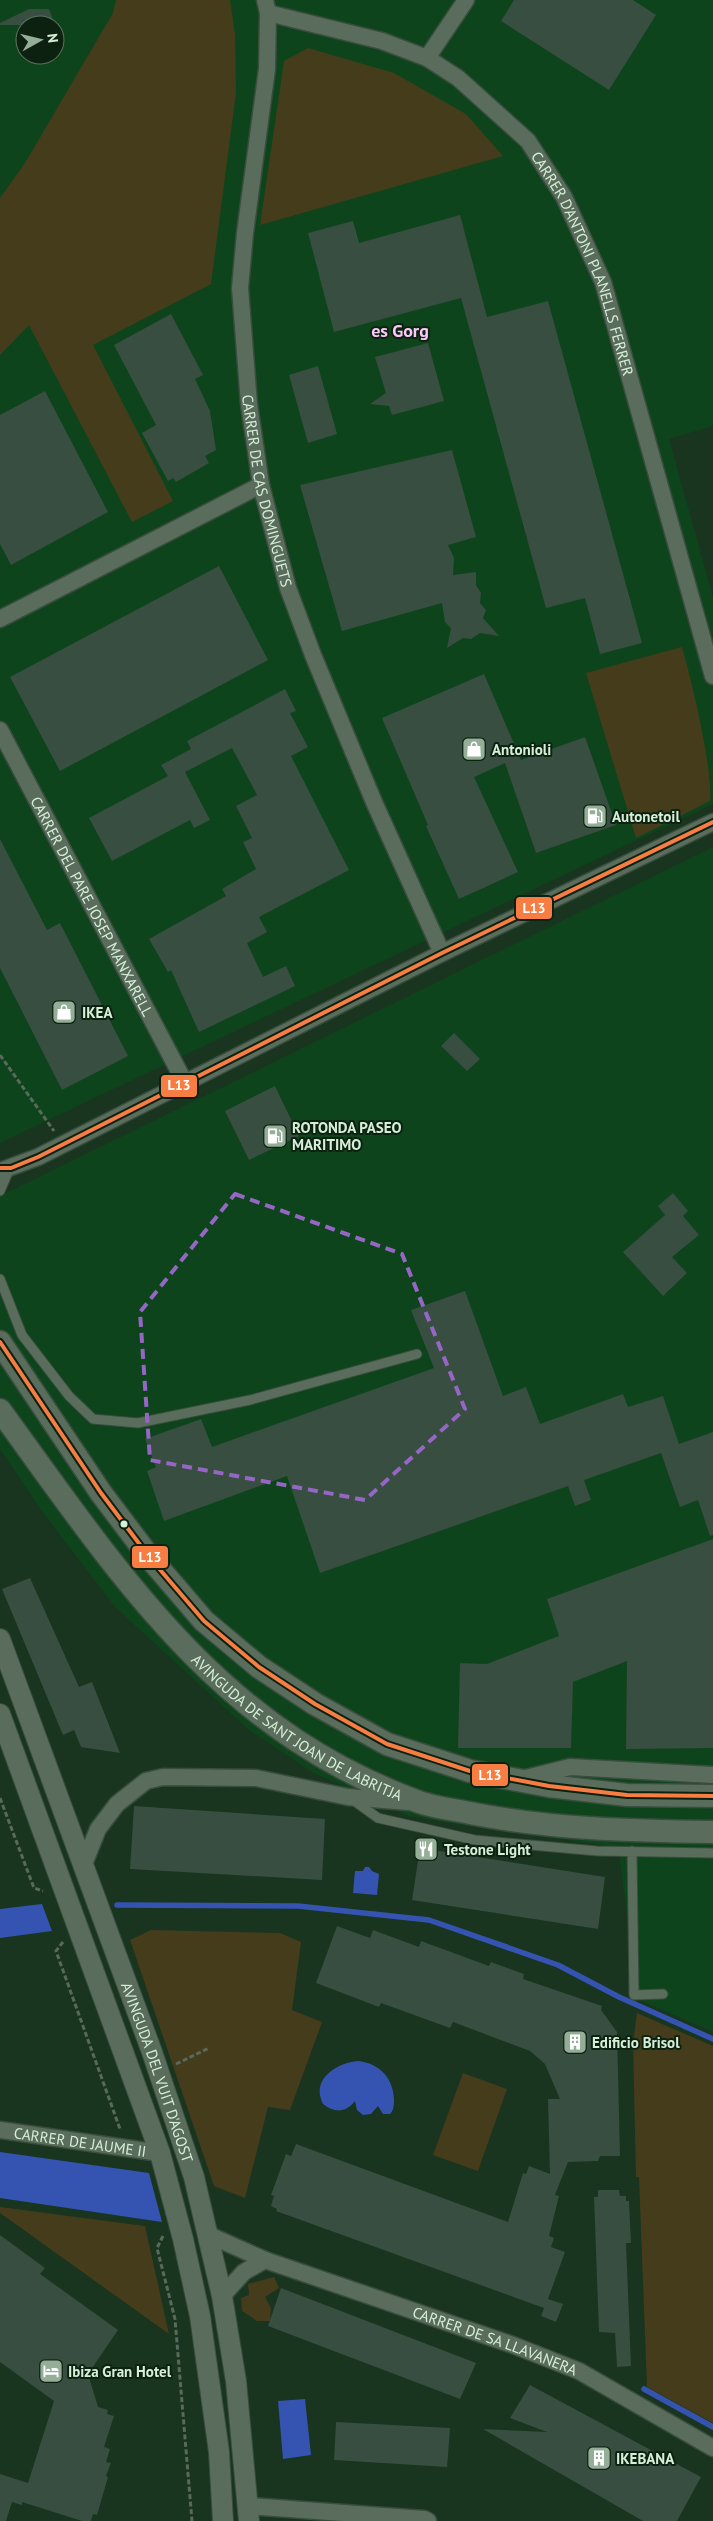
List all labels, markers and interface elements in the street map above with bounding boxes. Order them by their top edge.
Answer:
north arrow [15,15,65,65]
text: N [43,32,62,44]
street label: CARRER D'ANTONI PLANELLS FERRER [528,148,638,378]
district label: es Gorg [371,319,429,342]
street label: CARRER DE CAS DOMINGUETS [239,394,297,589]
shop icon: Antonioli [461,736,487,762]
place label: Antonioli [492,740,551,759]
street label: CARRER DEL PARE JOSEP MANXARELL [27,793,158,1020]
fuel station icon: Autonetoil [582,803,608,829]
place label: Autonetoil [612,807,680,826]
line badge: L13 [515,896,553,920]
text: L13 [522,899,546,917]
shop icon: IKEA [51,999,77,1025]
place label: IKEA [82,1003,113,1022]
line badge: L13 [160,1074,198,1098]
text: L13 [167,1076,191,1094]
place label: ROTONDA PASEO MARITIMO [292,1118,402,1154]
fuel station icon: ROTONDA PASEO MARITIMO [262,1123,288,1149]
unlabelled marker [119,1519,129,1529]
line badge: L13 [131,1545,169,1569]
text: L13 [138,1548,162,1566]
street label: AVINGUDA DE SANT JOAN DE LABRITJA [188,1650,405,1804]
line badge: L13 [471,1763,509,1787]
text: L13 [478,1766,502,1784]
restaurant icon: Testone Light [413,1836,439,1862]
place label: Testone Light [444,1840,531,1859]
street label: AVINGUDA DEL VUIT D'AGOST [118,1979,198,2165]
building icon: Edificio Brisol [562,2029,588,2055]
place label: Edificio Brisol [592,2033,680,2052]
street label: CARRER DE JAUME II [13,2123,148,2160]
street label: CARRER DE SA LLAVANERA [410,2302,580,2379]
hotel icon: Ibiza Gran Hotel [38,2358,64,2384]
place label: Ibiza Gran Hotel [68,2362,172,2381]
building icon: IKEBANA [586,2445,612,2471]
place label: IKEBANA [616,2449,675,2468]

